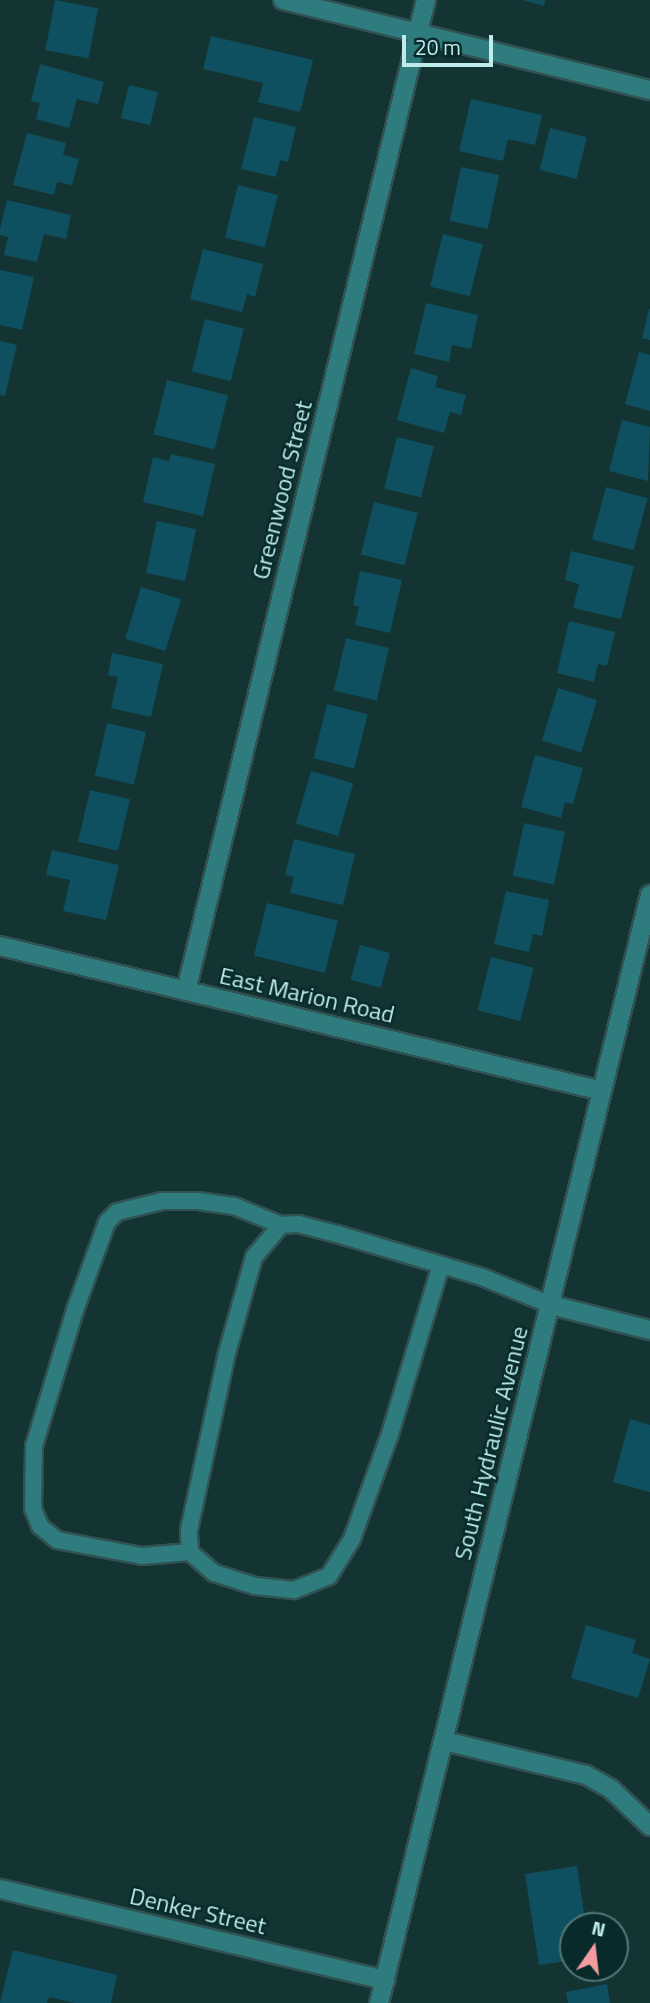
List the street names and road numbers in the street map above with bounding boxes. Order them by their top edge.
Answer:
street label: Greenwood Street [246,398,318,582]
street label: East Marion Road [217,961,397,1029]
street label: South Hydraulic Avenue [448,1323,534,1563]
street label: Denker Street [127,1881,269,1941]

